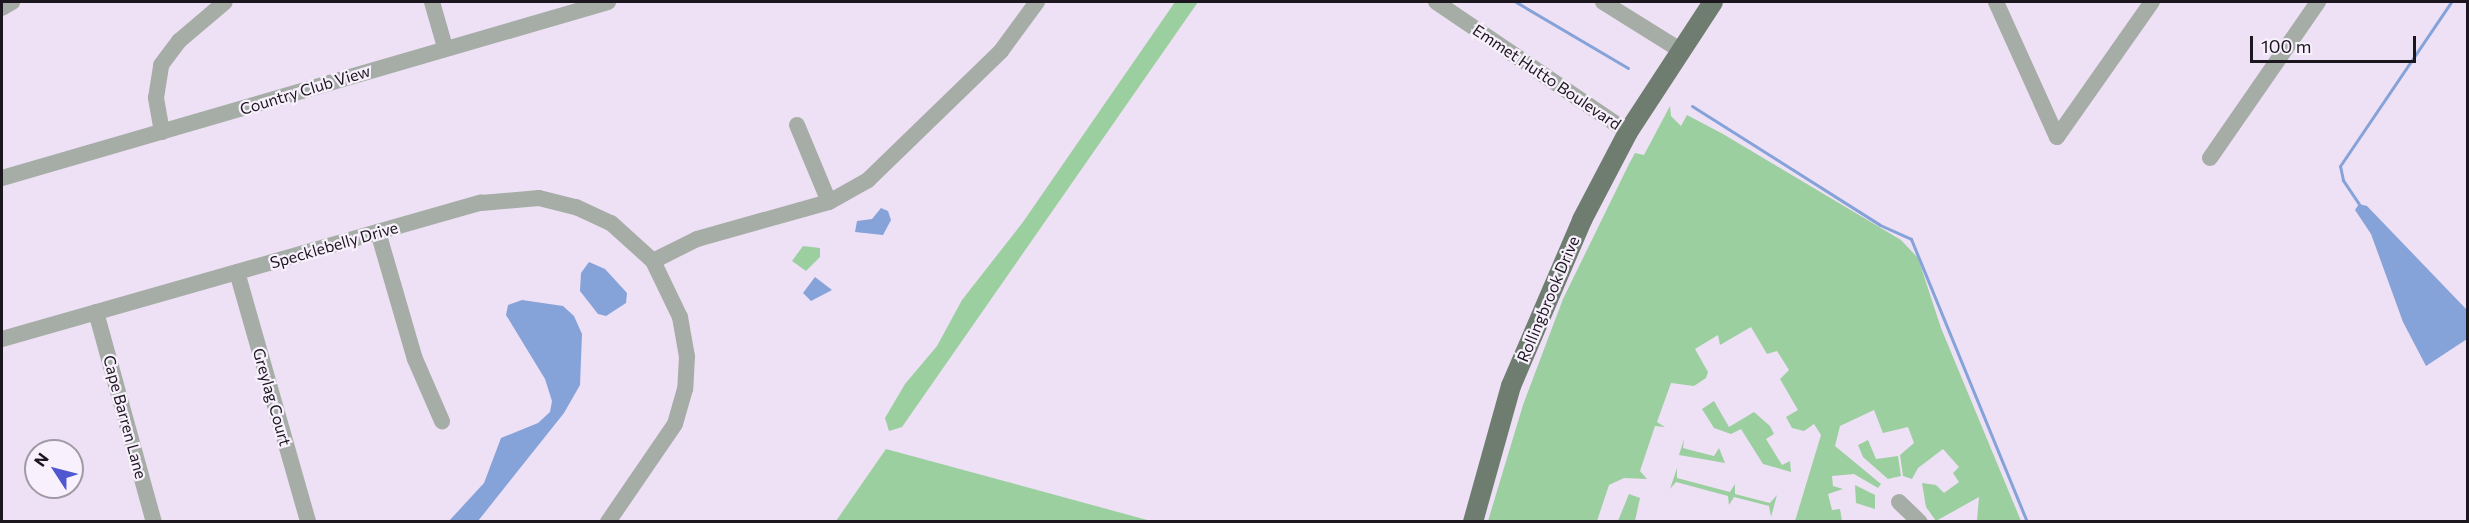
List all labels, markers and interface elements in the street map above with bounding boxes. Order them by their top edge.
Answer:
street label: Emmet Hutto Boulevard [1469,20,1625,134]
scale bar [2253,24,2420,62]
text: 100 m [2261,35,2311,57]
street label: Country Club View [237,61,373,119]
street label: Specklebelly Drive [268,218,400,272]
street label: Rollingbrook Drive [1513,233,1583,365]
street label: Greylag Court [249,346,295,448]
street label: Cape Barren Lane [99,353,151,481]
north arrow [24,439,84,499]
text: N [29,449,52,470]

